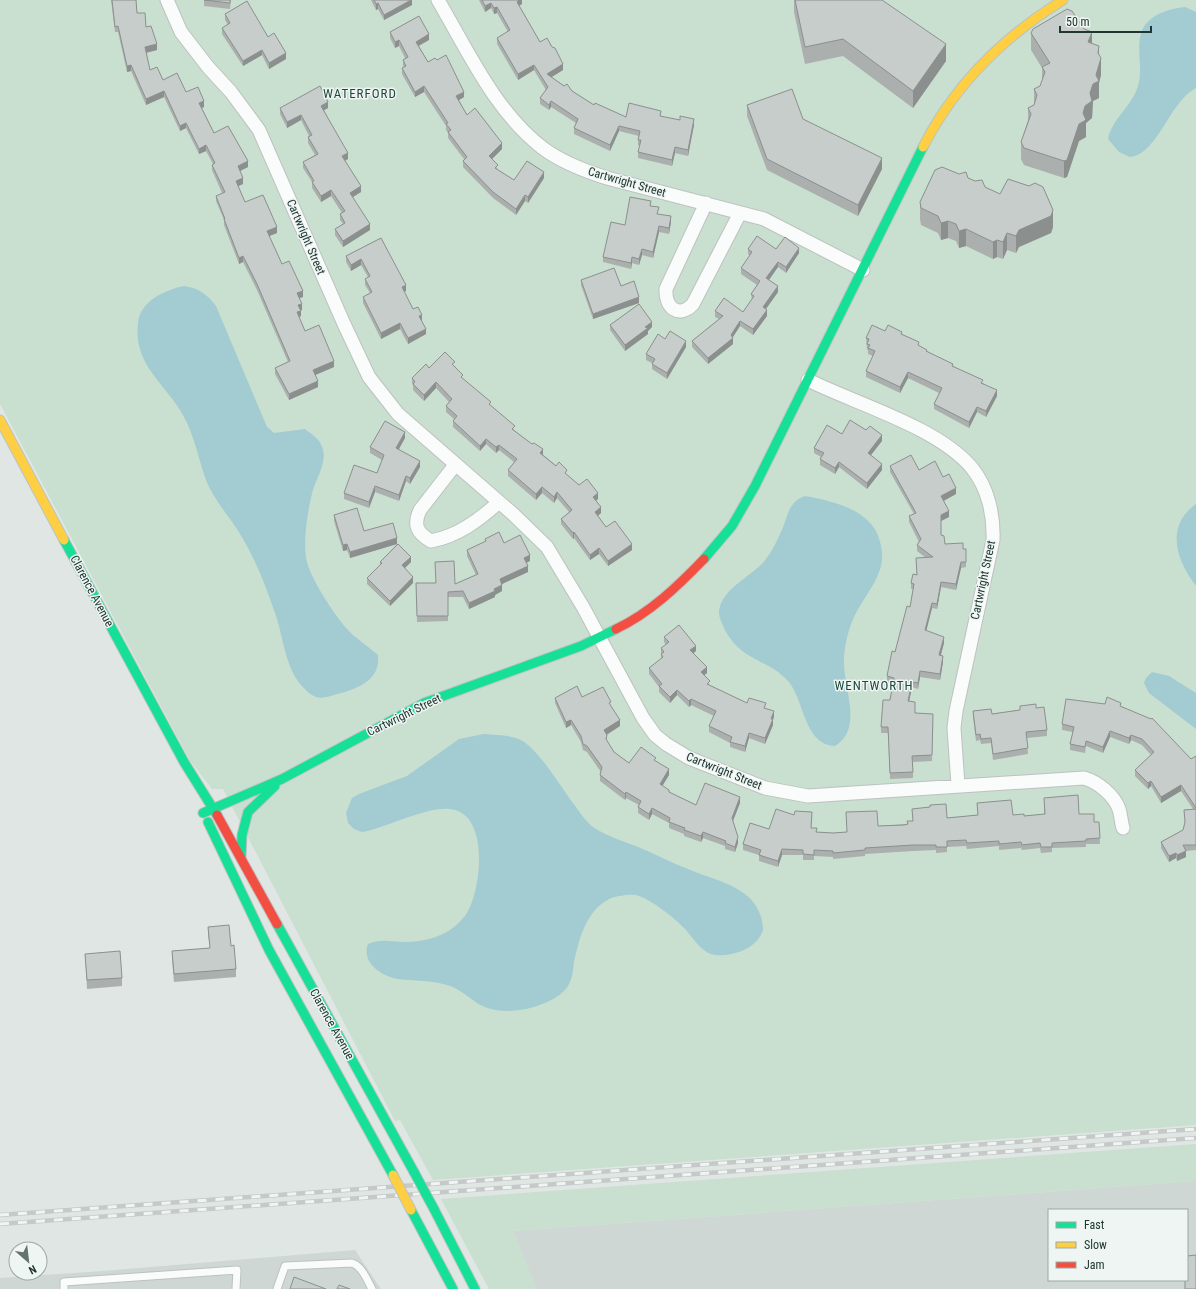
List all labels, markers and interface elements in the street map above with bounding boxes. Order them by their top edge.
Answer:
scale bar [1060,8,1151,34]
text: 50 m [1066,15,1090,29]
district label: WATERFORD [323,86,397,101]
street label: Cartwright Street [586,164,668,200]
street label: Cartwright Street [284,197,328,277]
street label: Cartwright Street [968,539,998,621]
street label: Clarence Avenue [67,553,117,629]
district label: WENTWORTH [834,678,914,693]
street label: Cartwright Street [365,691,444,739]
street label: Cartwright Street [684,749,764,793]
street label: Clarence Avenue [307,986,357,1062]
legend [1048,1209,1188,1281]
text: Fast [1084,1218,1105,1232]
text: Slow [1084,1238,1107,1252]
north arrow [8,1241,48,1281]
text: Jam [1084,1258,1105,1272]
text: N [26,1262,38,1277]

